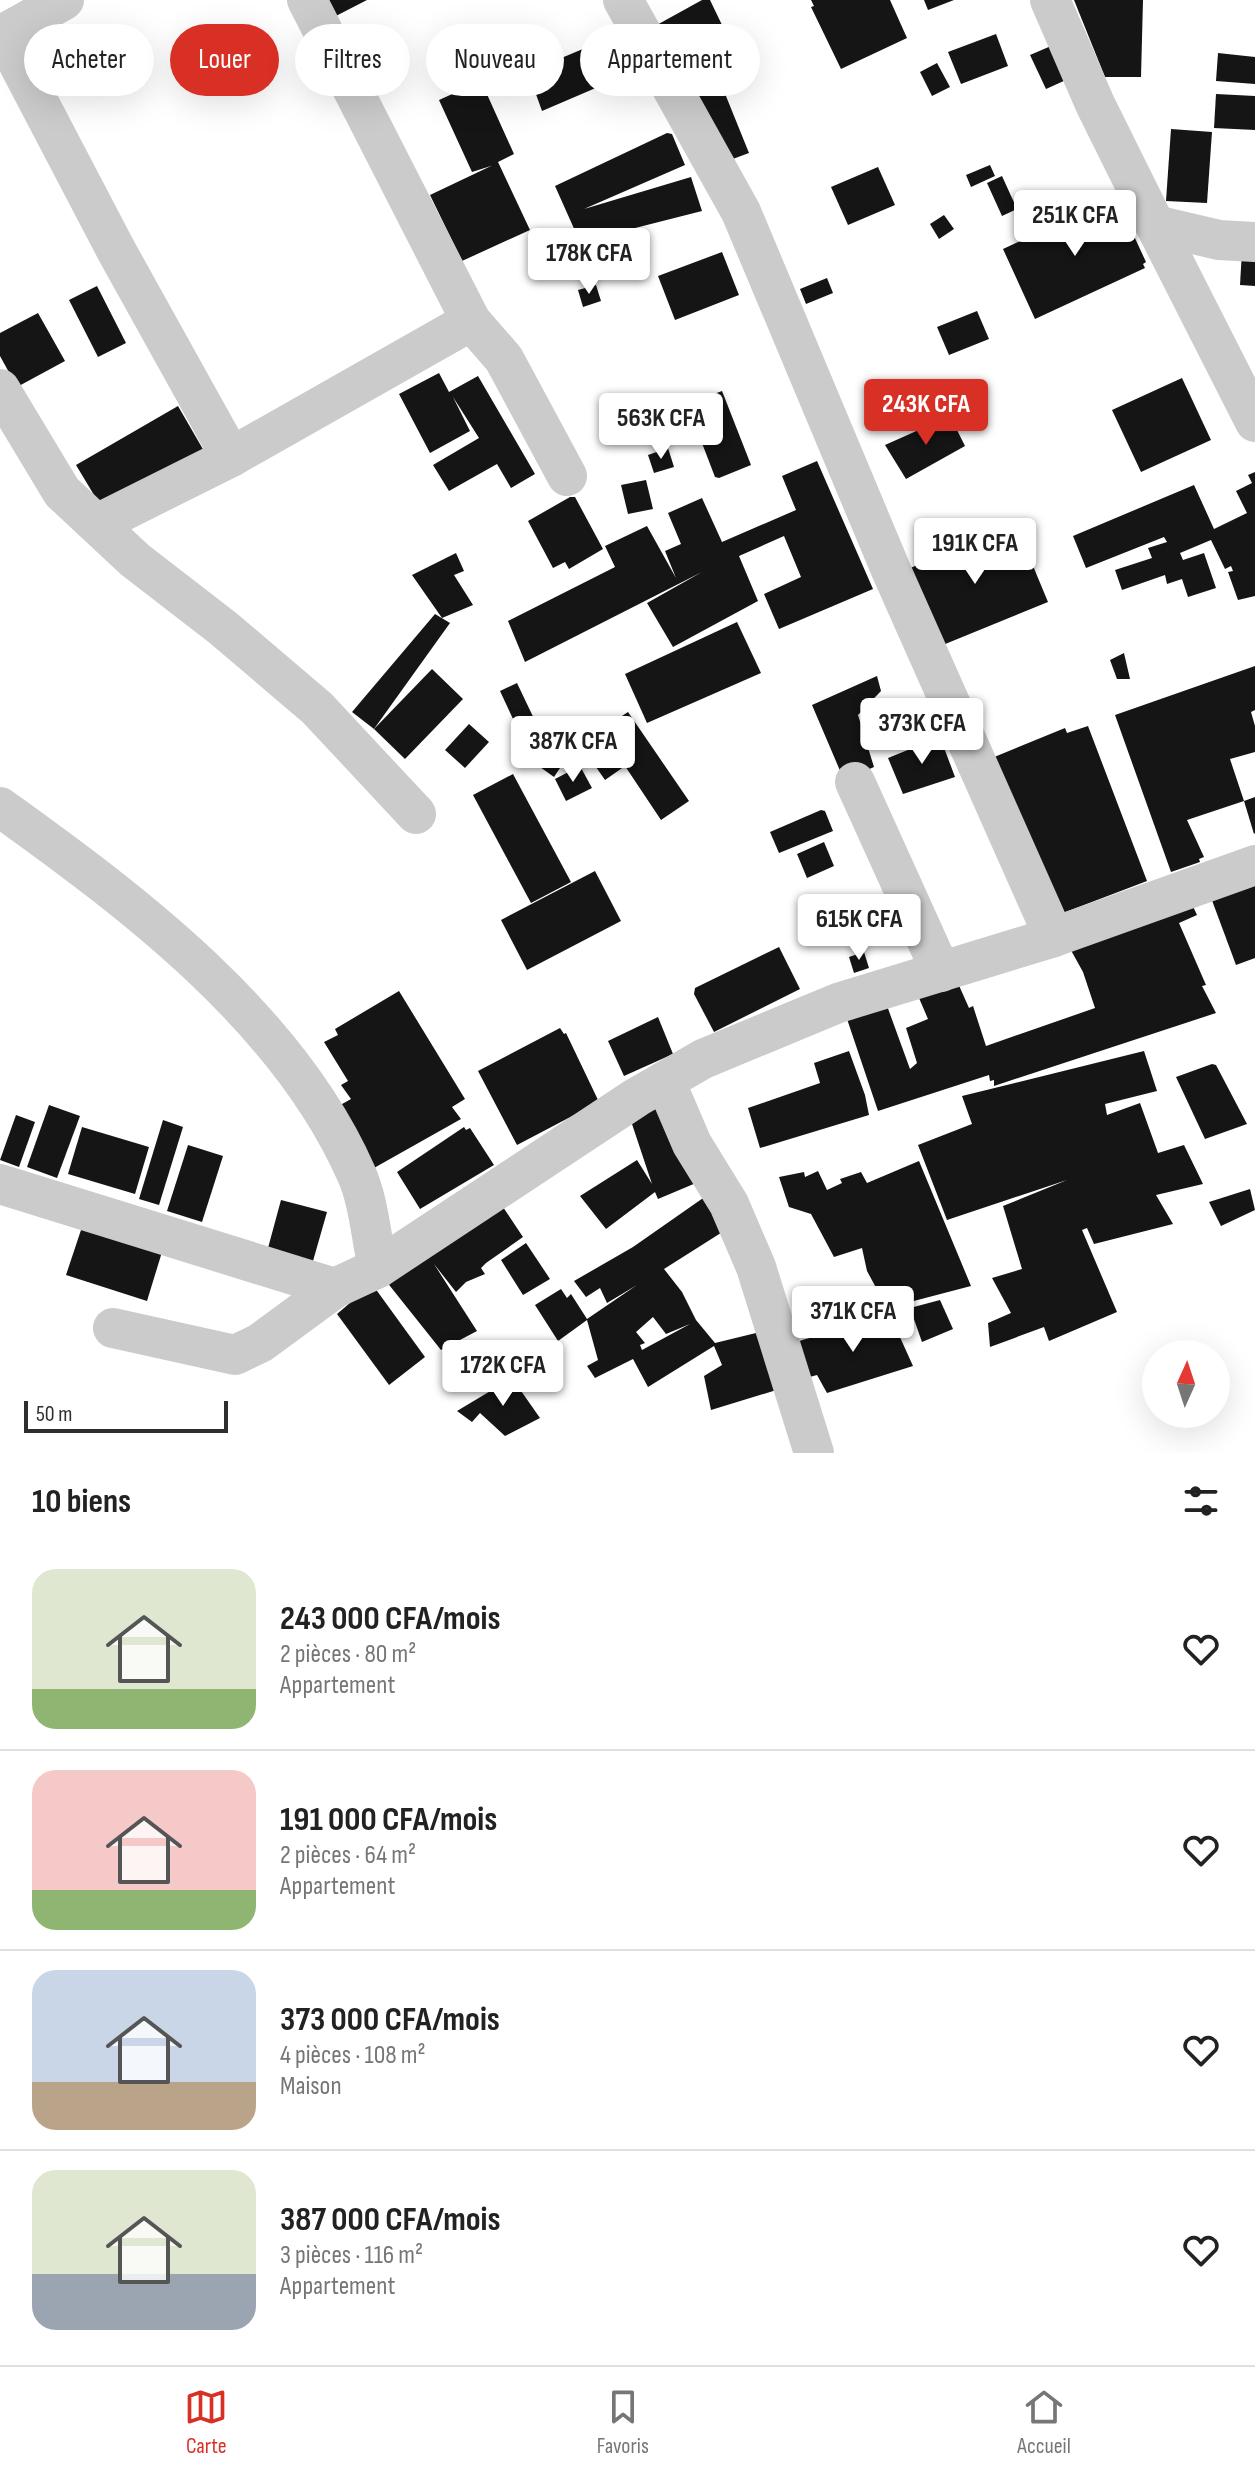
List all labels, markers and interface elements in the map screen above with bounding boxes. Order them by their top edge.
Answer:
chip: Acheter [24,24,154,96]
chip: Louer [170,24,279,96]
chip: Filtres [295,24,410,96]
chip: Nouveau [426,24,564,96]
chip: Appartement [580,24,760,96]
pin: 251K CFA [992,190,1158,258]
text: 251K CFA [1032,200,1118,231]
pin: 178K CFA [506,228,672,296]
text: 178K CFA [546,238,632,269]
pin: 243K CFA [843,379,1009,447]
text: 243K CFA [882,389,970,420]
pin: 563K CFA [578,393,744,461]
text: 563K CFA [617,403,705,434]
pin: 191K CFA [892,518,1058,586]
text: 191K CFA [932,528,1018,559]
pin: 373K CFA [839,698,1005,766]
text: 373K CFA [878,708,966,739]
pin: 387K CFA [490,716,656,784]
text: 387K CFA [529,726,617,757]
pin: 615K CFA [776,894,942,962]
text: 615K CFA [816,904,902,935]
pin: 371K CFA [770,1286,936,1354]
text: 371K CFA [810,1296,896,1327]
pin: 172K CFA [420,1340,586,1408]
north arrow [1142,1340,1230,1428]
map controls [1142,1340,1230,1428]
text: 172K CFA [460,1350,546,1381]
scale bar [24,1397,228,1433]
text: 50 m [36,1401,72,1428]
icon: filters [1179,1479,1223,1523]
text: 10 biens [32,1481,131,1522]
text: 243 000 CFA/mois [280,1598,500,1639]
icon: home [96,1601,192,1697]
icon: heart [1179,1627,1223,1671]
text: 2 pièces · 80 m² [280,1639,416,1670]
text: Appartement [280,1670,395,1701]
text: 191 000 CFA/mois [280,1799,497,1840]
icon: home [96,1802,192,1898]
icon: heart [1179,1828,1223,1872]
text: 2 pièces · 64 m² [280,1840,416,1871]
text: Appartement [280,1871,395,1902]
text: 373 000 CFA/mois [280,1999,500,2040]
icon: home [96,2002,192,2098]
icon: heart [1179,2028,1223,2072]
text: 4 pièces · 108 m² [280,2040,426,2071]
text: Maison [280,2071,342,2102]
text: 387 000 CFA/mois [280,2199,501,2240]
icon: home [96,2202,192,2298]
icon: heart [1179,2228,1223,2272]
text: 3 pièces · 116 m² [280,2240,423,2271]
text: Appartement [280,2271,395,2302]
tab: Carte [184,2385,228,2460]
tab: Favoris [597,2385,649,2460]
tab: Accueil [1017,2385,1071,2460]

